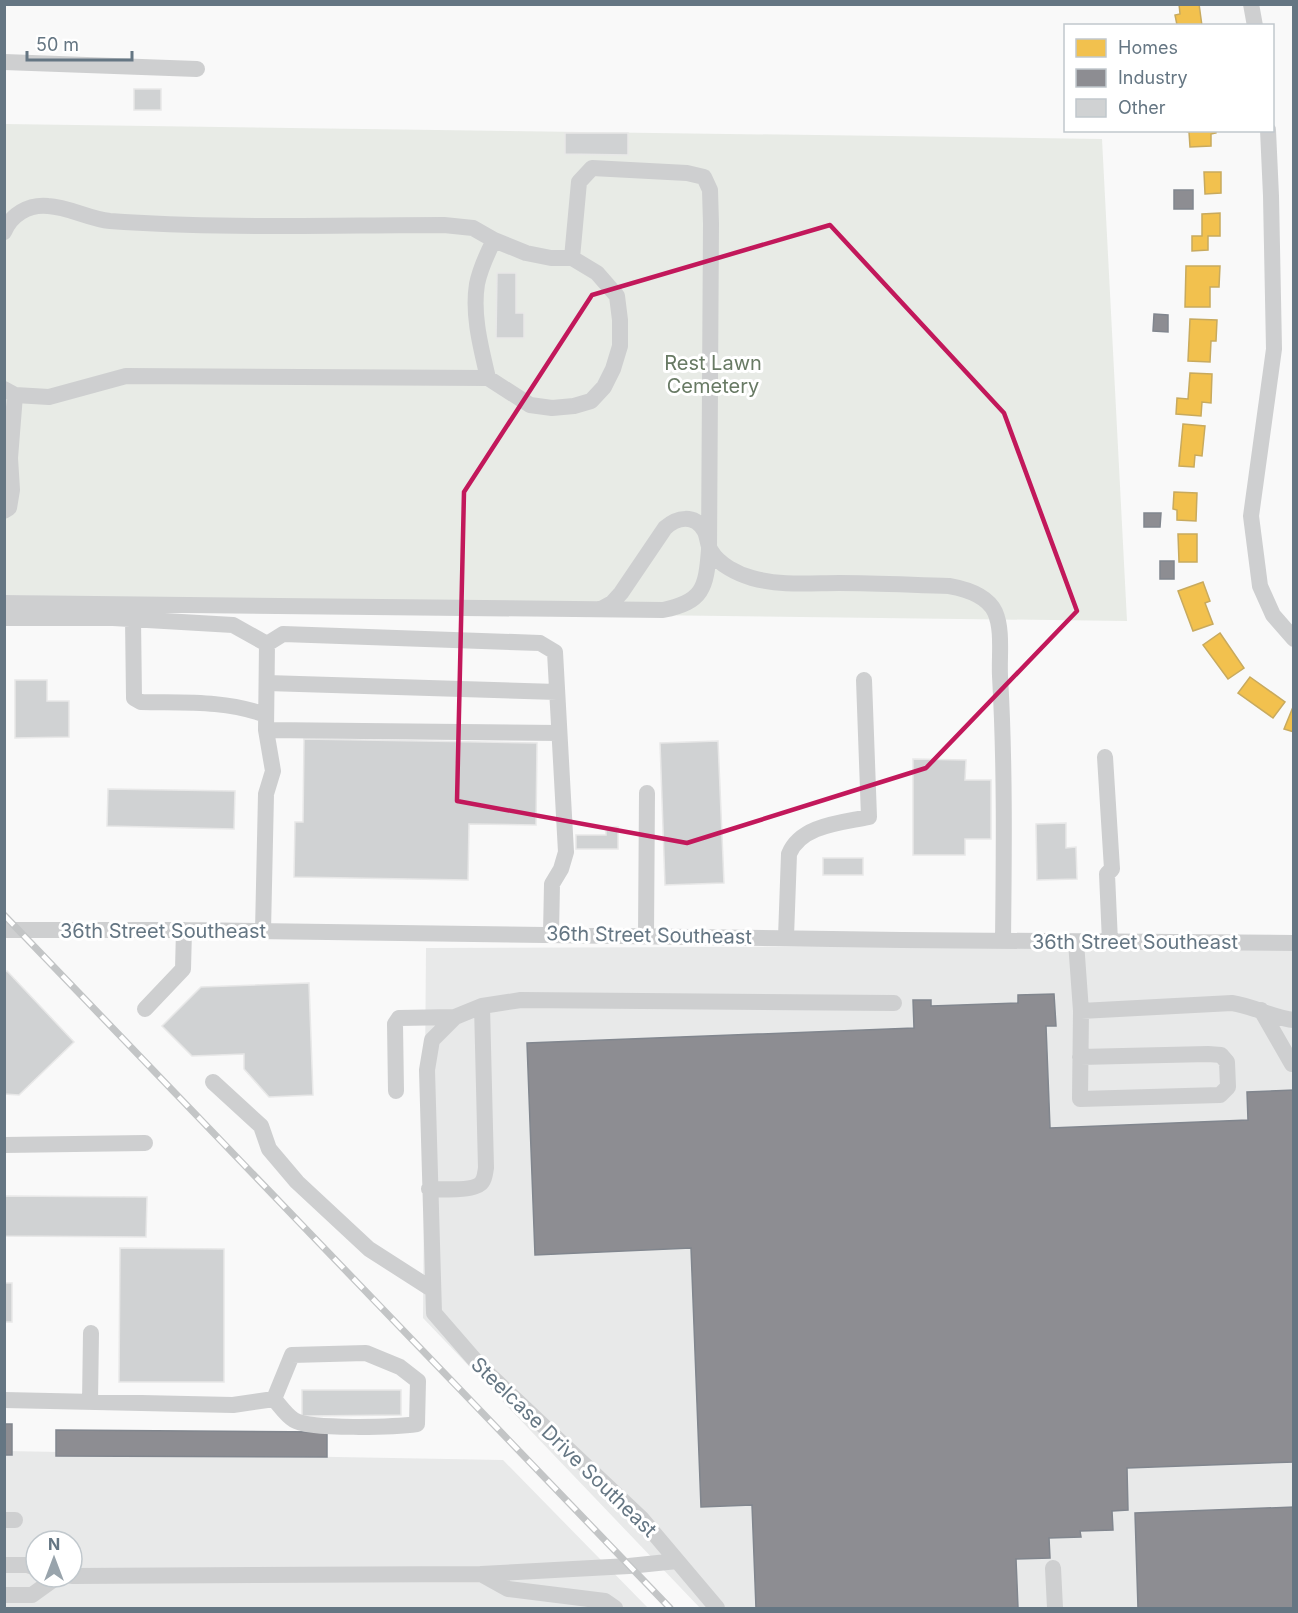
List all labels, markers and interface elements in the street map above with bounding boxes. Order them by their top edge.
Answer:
scale bar [27,24,132,62]
legend [1064,24,1274,132]
text: 50 m [36,34,79,55]
text: Homes [1118,37,1178,58]
text: Industry [1118,67,1188,88]
text: Other [1118,97,1166,118]
park label: Rest Lawn Cemetery [664,351,762,398]
street label: 36th Street Southeast [60,919,266,943]
street label: 36th Street Southeast [546,921,753,949]
street label: 36th Street Southeast [1032,930,1238,954]
street label: Steelcase Drive Southeast [466,1352,662,1542]
north arrow [24,1529,84,1589]
text: N [48,1534,60,1554]

